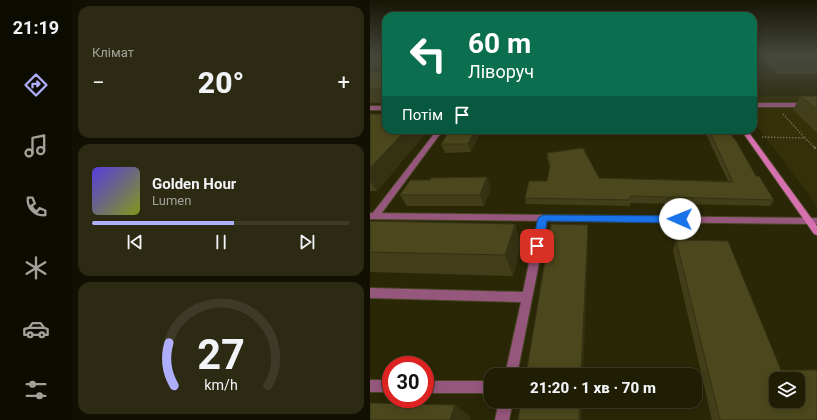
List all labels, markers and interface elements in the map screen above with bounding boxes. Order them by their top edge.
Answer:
text: 21:19 [13,17,59,38]
text: 60 m [468,27,531,60]
icon: left [402,28,454,80]
text: Клімат [92,45,134,60]
text: Ліворуч [468,61,534,82]
text: 20° [198,65,244,100]
text: − [92,70,105,95]
text: + [338,70,350,95]
icon: directions [22,71,50,99]
icon: arrive [451,104,473,126]
text: Потім [402,106,443,124]
icon: music [22,132,50,160]
text: Golden Hour [152,175,236,193]
icon: phone [22,193,50,221]
text: Lumen [152,193,191,208]
position arrow [659,198,701,240]
pin [520,229,554,263]
icon: previous [124,231,146,253]
icon: pause [210,231,232,253]
icon: next [296,231,318,253]
icon: arrive [526,235,548,257]
icon: climate [22,254,50,282]
icon: car [22,315,50,343]
text: 27 [197,330,245,379]
speed limit sign: 30 [382,356,434,408]
map controls [769,372,805,408]
button: layers [769,372,805,408]
icon: filters [22,376,50,404]
text: km/h [204,377,238,393]
text: 21:20 · 1 хв · 70 m [530,379,656,397]

